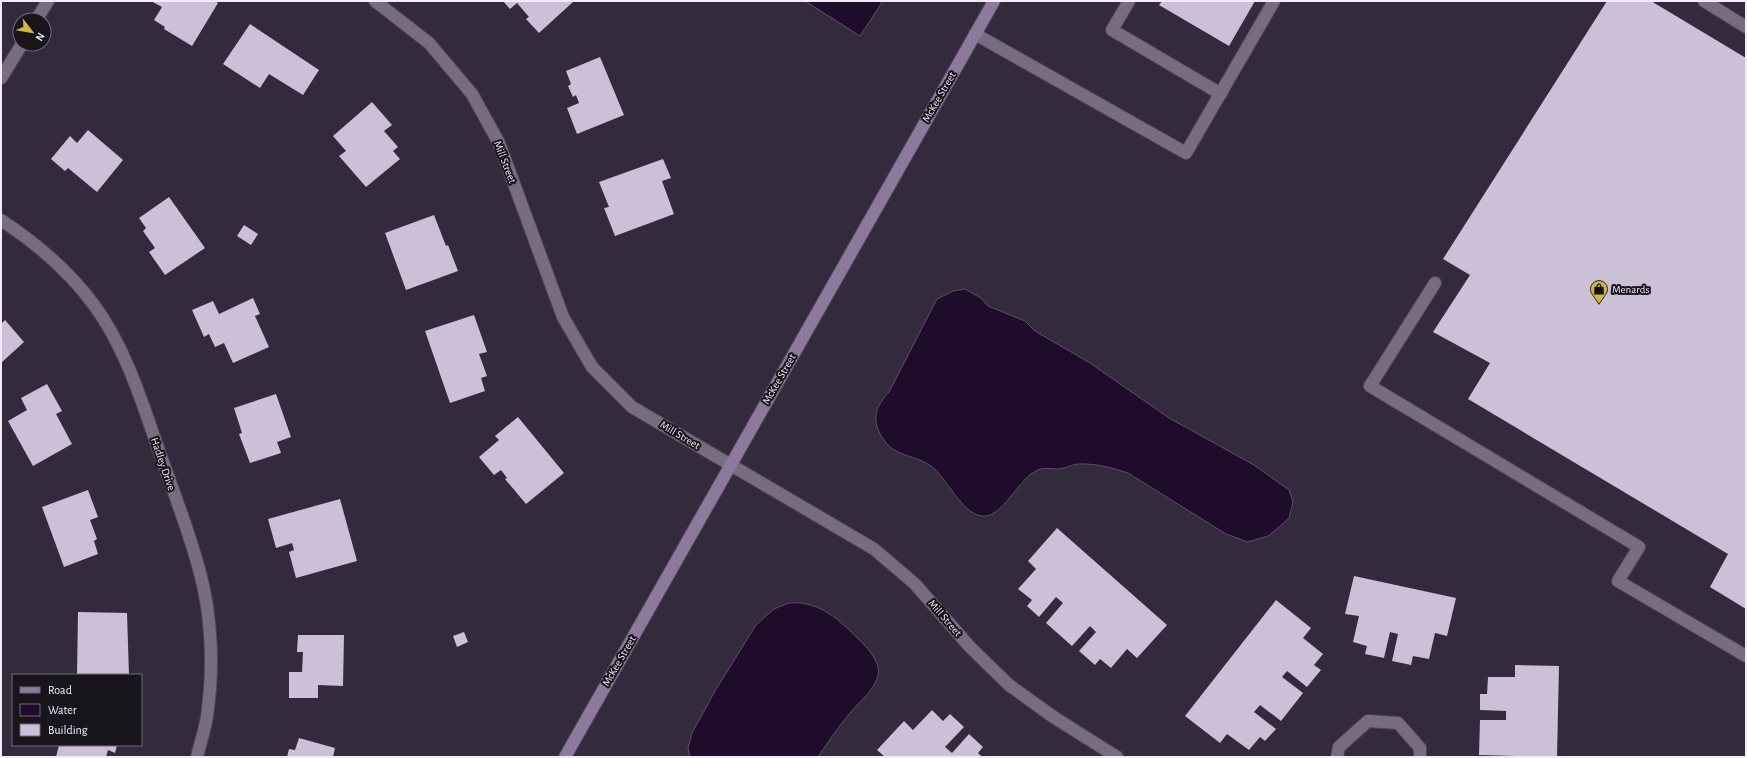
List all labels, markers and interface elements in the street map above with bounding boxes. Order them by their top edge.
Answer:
north arrow [12,12,52,52]
text: N [33,31,47,43]
street label: McKee Street [920,70,958,124]
street label: Mill Street [492,139,518,185]
shop icon: Menards [1589,279,1609,304]
place label: Menards [1612,284,1650,295]
street label: McKee Street [760,352,798,406]
street label: Mill Street [658,419,702,451]
street label: Hadley Drive [149,436,177,492]
street label: Mill Street [926,598,964,639]
street label: McKee Street [600,634,638,688]
legend [12,674,142,746]
text: Road [48,684,72,696]
text: Water [48,704,77,716]
text: Building [48,724,88,736]

